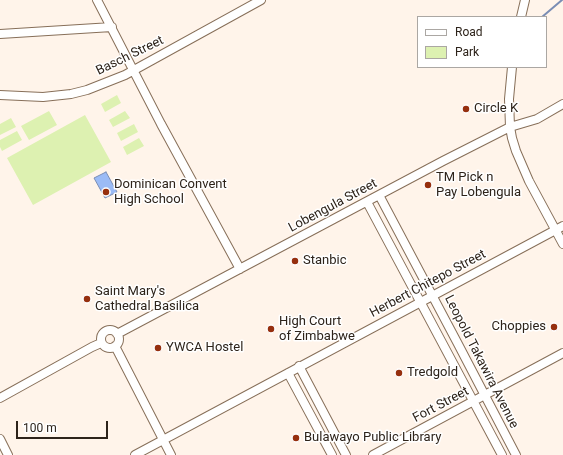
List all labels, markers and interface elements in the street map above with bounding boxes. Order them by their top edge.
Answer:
legend [417,16,547,68]
text: Road [455,25,483,39]
street label: Basch Street [94,33,166,79]
text: Park [455,45,479,59]
place label: Circle K [474,101,518,117]
marker: Circle K [461,104,471,114]
place label: TM Pick n Pay Lobengula [436,170,521,201]
street label: Lobengula Street [286,176,380,236]
place label: Dominican Convent High School [114,177,227,208]
marker: TM Pick n Pay Lobengula [423,180,433,190]
marker: Dominican Convent High School [101,187,111,197]
street label: Herbert Chitepo Street [367,247,489,321]
place label: Stanbic [303,253,346,269]
marker: Stanbic [290,256,300,266]
place label: Saint Mary's Cathedral Basilica [95,284,199,315]
street label: Leopold Takawira Avenue [441,293,521,431]
marker: Saint Mary's Cathedral Basilica [82,294,92,304]
place label: High Court of Zimbabwe [279,314,355,345]
place label: Choppies [492,319,546,335]
marker: Choppies [549,322,559,332]
marker: High Court of Zimbabwe [266,324,276,334]
place label: YWCA Hostel [166,340,243,356]
marker: YWCA Hostel [153,343,163,353]
place label: Tredgold [407,365,458,381]
marker: Tredgold [394,368,404,378]
street label: Fort Street [410,384,472,426]
scale bar [18,413,110,439]
text: 100 m [23,421,57,435]
place label: Bulawayo Public Library [304,430,441,446]
marker: Bulawayo Public Library [291,433,301,443]

